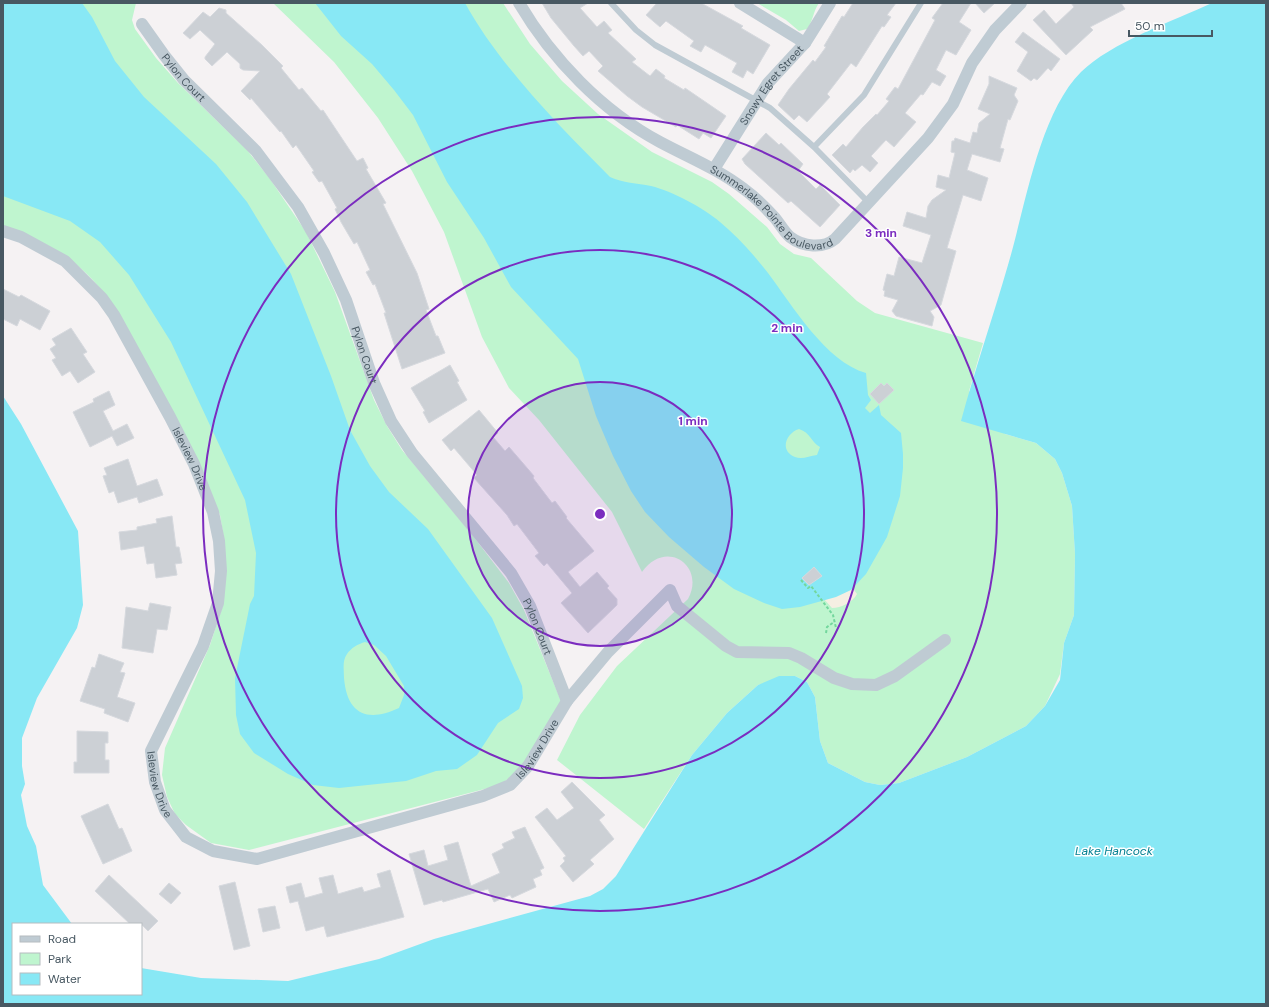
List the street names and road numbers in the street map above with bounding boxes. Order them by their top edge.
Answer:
street label: Snowy Egret Street [736,42,806,128]
street label: Pylon Court [159,51,209,105]
street label: Summerlake Pointe Boulevard [708,162,835,253]
street label: Pylon Court [348,324,381,386]
street label: Isleview Drive [169,425,211,493]
street label: Pylon Court [520,596,555,657]
street label: Isleview Drive [513,717,562,782]
street label: Isleview Drive [144,750,175,820]

